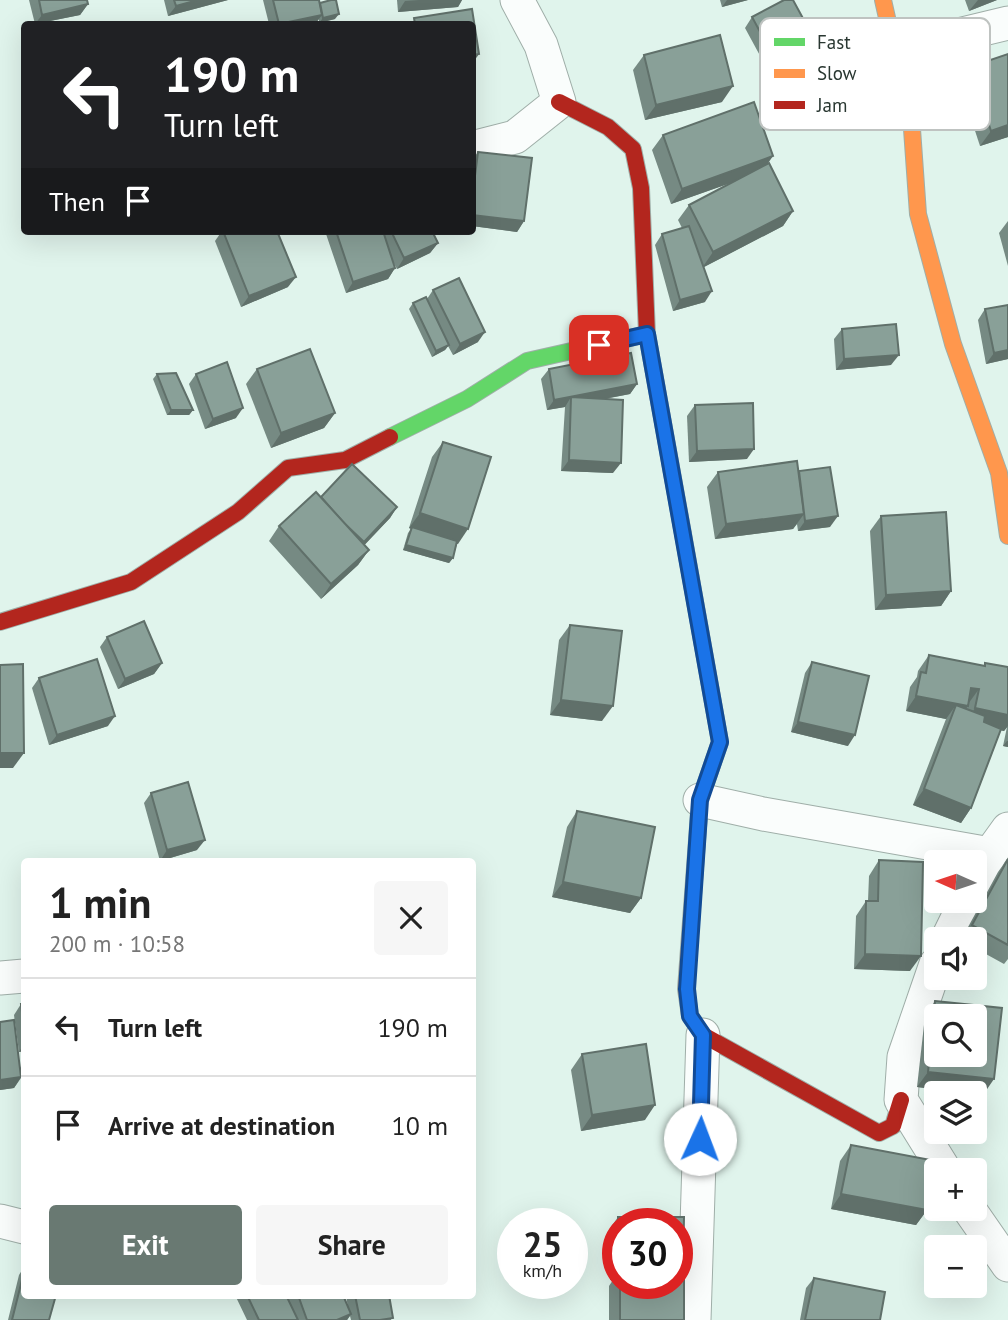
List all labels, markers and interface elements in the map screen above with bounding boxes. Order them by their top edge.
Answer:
legend [760,18,990,130]
text: Fast [817,30,851,54]
text: 190 m [164,42,299,106]
icon: left [49,49,140,140]
text: Slow [817,61,857,85]
text: Jam [816,93,847,117]
text: Turn left [164,104,279,146]
icon: arrive [119,182,157,220]
text: Then [49,185,105,218]
pin [569,315,629,375]
icon: arrive [580,326,618,364]
north arrow [924,850,987,914]
map controls [924,850,987,1298]
text: 1 min [49,875,151,930]
button: close [374,881,448,955]
button: sound [924,927,987,990]
text: 200 m · 10:58 [49,929,185,958]
button: search [924,1004,987,1067]
icon: left [49,1008,87,1046]
text: Turn left [108,1011,202,1044]
text: 190 m [377,1011,448,1044]
button: layers [924,1081,987,1144]
position arrow [663,1102,737,1176]
icon: arrive [49,1106,87,1144]
text: Arrive at destination [108,1109,335,1142]
text: 10 m [392,1109,448,1142]
button: + [924,1158,987,1221]
button: Exit [49,1205,242,1285]
button: Share [256,1205,448,1285]
speed limit sign: 30 [602,1208,693,1299]
text: 25 [523,1221,562,1267]
button: − [924,1235,987,1298]
text: km/h [523,1259,562,1282]

